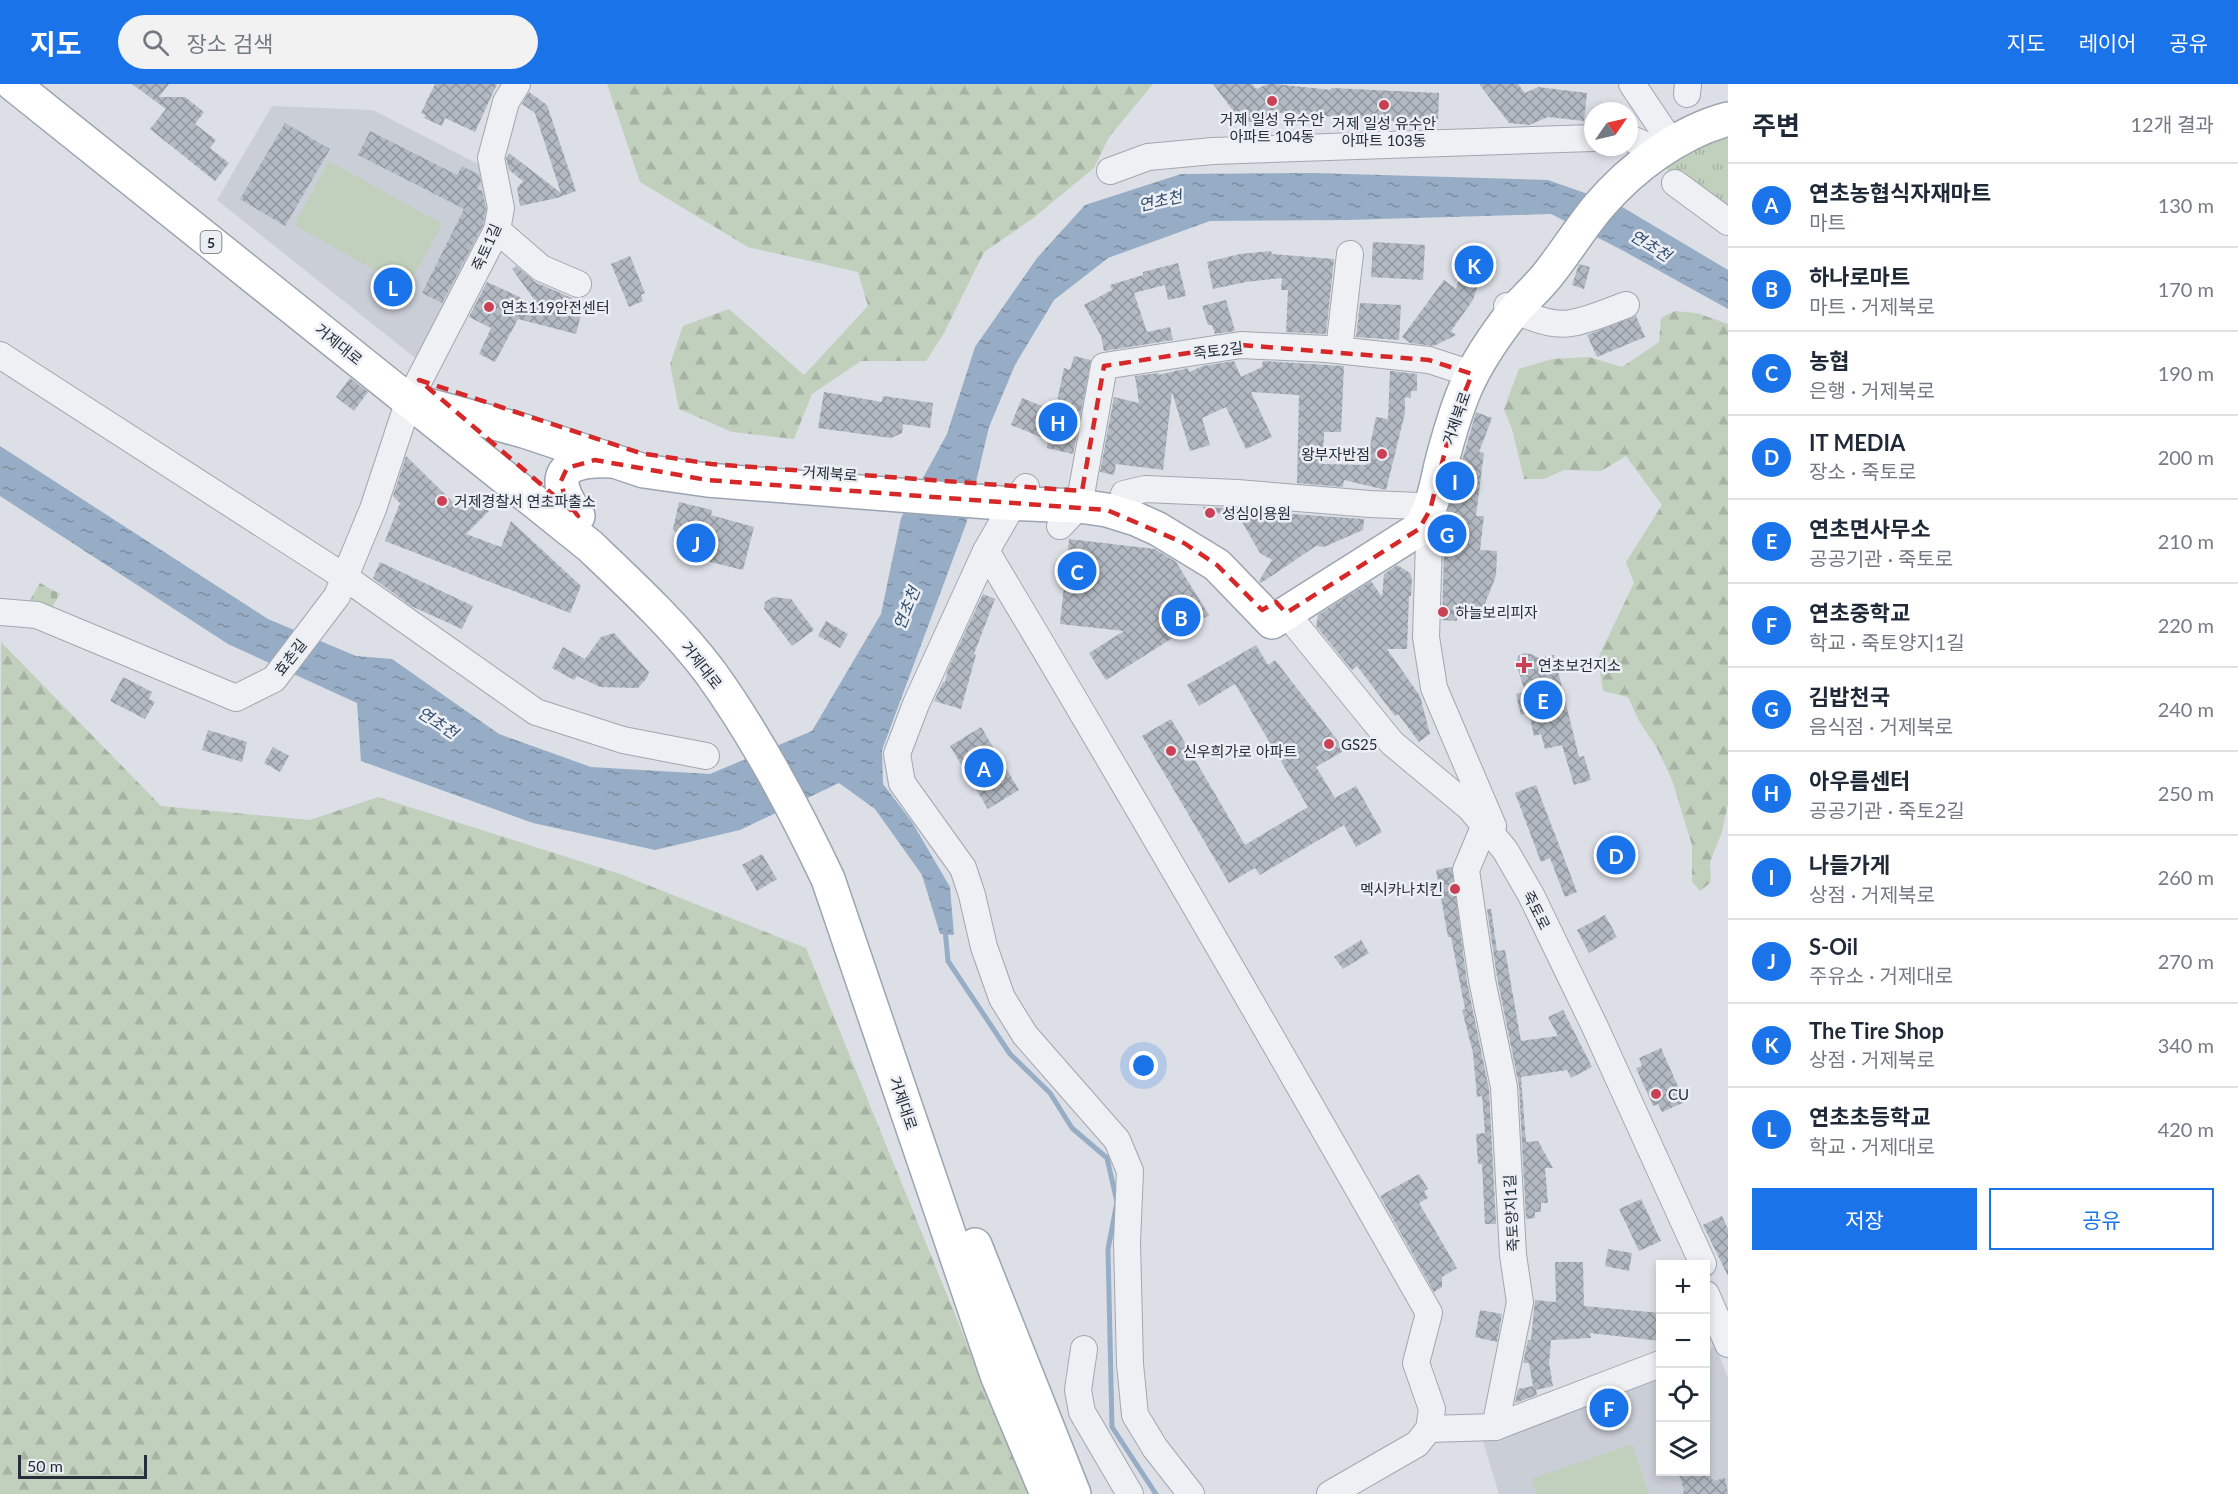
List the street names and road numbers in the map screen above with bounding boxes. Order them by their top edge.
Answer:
street label: 죽토1길 [468,220,504,274]
road number: 5 [200,231,222,253]
street label: 거제대로 [312,320,366,368]
street label: 죽토2길 [1192,338,1244,362]
street label: 거제북로 [1439,389,1473,447]
street label: 거제북로 [802,462,858,484]
street label: 효촌길 [270,635,310,679]
street label: 거제대로 [678,638,726,692]
street label: 죽토로 [1520,887,1554,933]
street label: 거제대로 [887,1074,921,1132]
street label: 죽토양지1길 [1500,1174,1522,1252]

